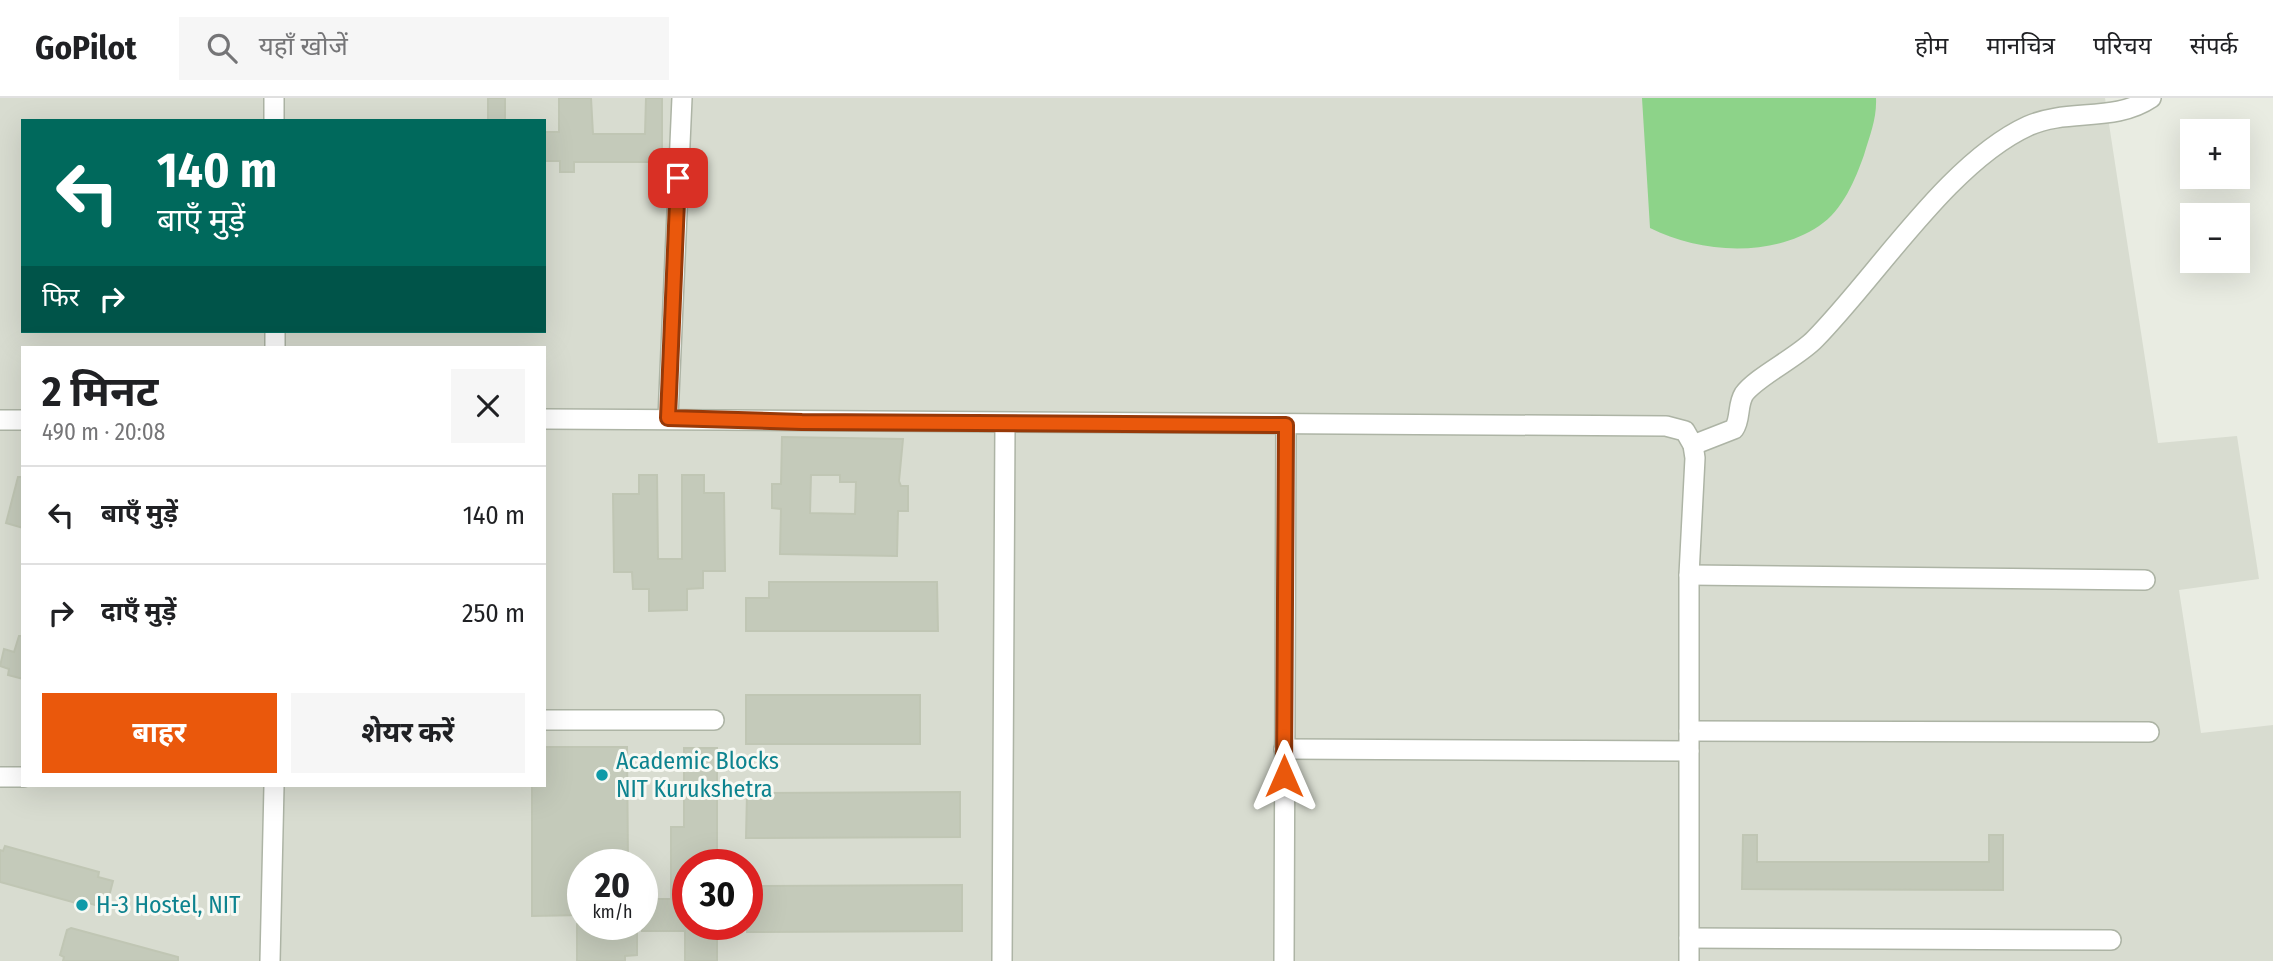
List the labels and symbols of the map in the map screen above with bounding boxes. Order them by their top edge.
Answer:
pin [648,148,708,208]
position arrow [1247,739,1321,813]
place label: Academic Blocks NIT Kurukshetra [616,747,779,803]
marker: Academic Blocks NIT Kurukshetra [594,767,610,783]
speed limit sign: 30 [672,849,763,940]
place label: H-3 Hostel, NIT [96,891,240,919]
marker: H-3 Hostel, NIT [74,897,90,913]

